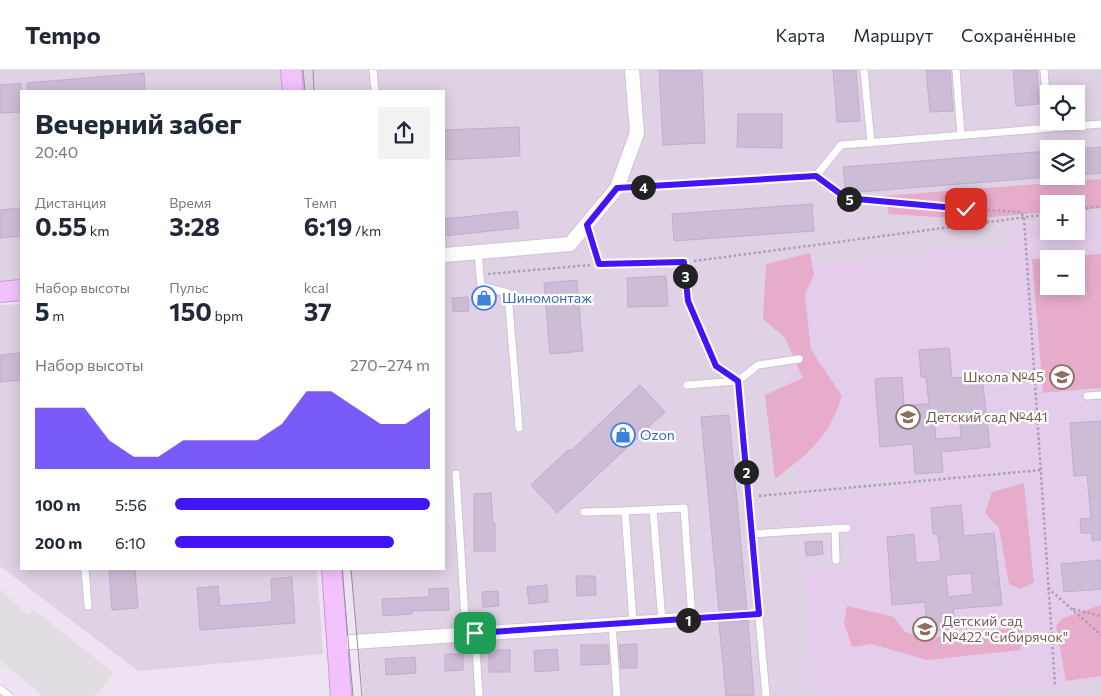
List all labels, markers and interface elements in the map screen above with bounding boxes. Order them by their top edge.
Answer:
text: Tempo [25,20,101,49]
text: Карта [776,24,825,46]
text: Маршрут [853,24,933,46]
text: Сохранённые [961,24,1076,46]
map controls [1040,85,1085,295]
button: locate [1040,85,1085,130]
text: Вечерний забег [35,106,242,140]
button: share [378,107,430,159]
button: layers [1040,140,1085,185]
text: 20:40 [35,142,78,161]
pin: 4 [630,174,656,200]
text: 4 [639,179,648,196]
pin: 5 [836,186,862,212]
pin [945,188,987,230]
text: 5 [845,191,854,208]
text: Дистанция [35,194,106,211]
text: Время [169,194,211,211]
text: Темп [304,194,337,211]
icon: check [952,195,980,223]
button: + [1040,195,1085,240]
text: 0.55 [35,211,87,241]
text: 3:28 [169,211,220,241]
text: 6:19 [304,211,352,241]
text: km [87,222,110,239]
text: /km [352,222,381,239]
button: − [1040,250,1085,295]
pin: 3 [672,264,698,288]
text: 3 [681,268,690,285]
text: Набор высоты [35,279,130,296]
text: Пульс [169,279,209,296]
text: kcal [304,279,329,296]
shop icon: Шиномонтаж [471,285,497,311]
place label: Шиномонтаж [502,289,592,306]
text: 5 [35,296,50,326]
text: 150 [169,296,212,326]
text: 37 [304,296,332,326]
text: m [50,307,64,324]
text: bpm [212,307,243,324]
text: Набор высоты [35,355,144,374]
text: 270–274 m [350,355,430,374]
school or university icon: Школа №45 [1049,364,1075,390]
place label: Школа №45 [963,368,1044,385]
school or university icon: Детский сад №441 [895,404,921,430]
place label: Детский сад №441 [926,408,1048,425]
shop icon: Ozon [610,422,636,448]
place label: Ozon [640,426,675,443]
pin: 2 [734,460,758,484]
text: 2 [743,464,750,481]
text: 100 m [35,495,81,514]
text: 5:56 [115,495,147,514]
text: 200 m [35,533,82,552]
text: 6:10 [115,533,146,552]
pin: 1 [676,608,700,632]
pin [454,612,496,654]
text: 1 [685,612,692,629]
place label: Детский сад №422 "Сибирячок" [942,612,1068,645]
school or university icon: Детский сад №422 "Сибирячок" [912,616,938,642]
icon: arrive [461,619,489,647]

